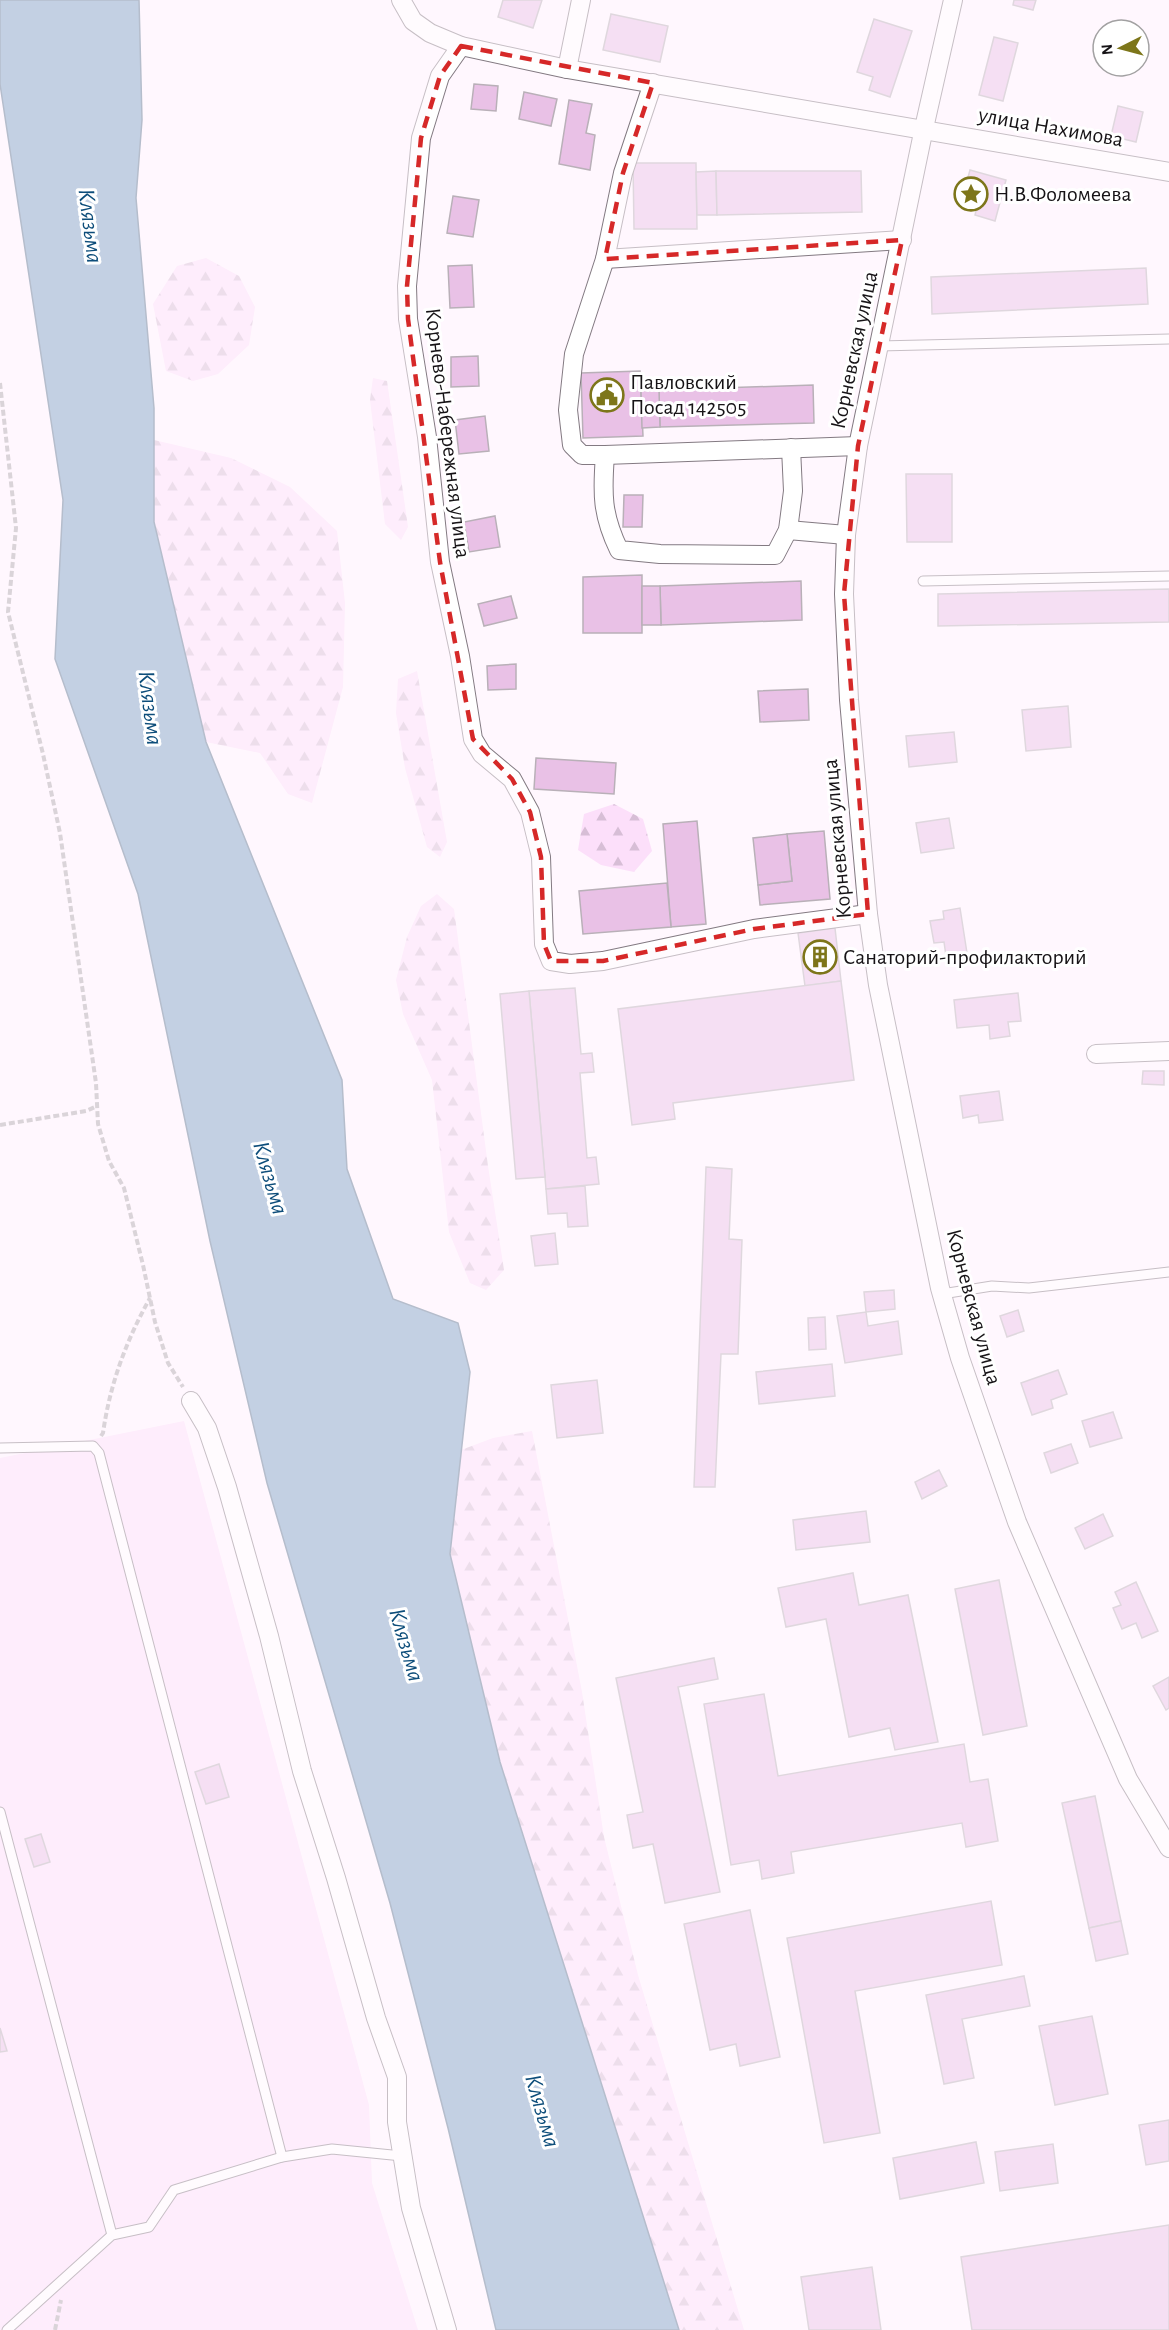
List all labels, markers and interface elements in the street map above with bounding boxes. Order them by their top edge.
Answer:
north arrow [1091,18,1151,78]
text: N [1099,43,1116,56]
street label: улица Нахимова [976,103,1125,151]
place icon: Н.В.Фоломеева [953,176,989,212]
place label: Н.В.Фоломеева [994,183,1131,205]
water label: Клязьма [74,187,106,265]
street label: Корневская улица [827,269,881,431]
street label: Корнево-Набережная улица [422,307,474,559]
place label: Павловский Посад 142505 [630,371,746,418]
public building icon: Павловский Посад 142505 [589,377,625,413]
water label: Клязьма [134,669,166,747]
street label: Корневская улица [819,758,855,920]
building icon: Санаторий-профилакторий [802,939,838,975]
place label: Санаторий-профилакторий [843,946,1087,968]
water label: Клязьма [248,1139,292,1217]
street label: Корневская улица [943,1227,1005,1387]
water label: Клязьма [384,1606,428,1684]
water label: Клязьма [520,2072,564,2150]

